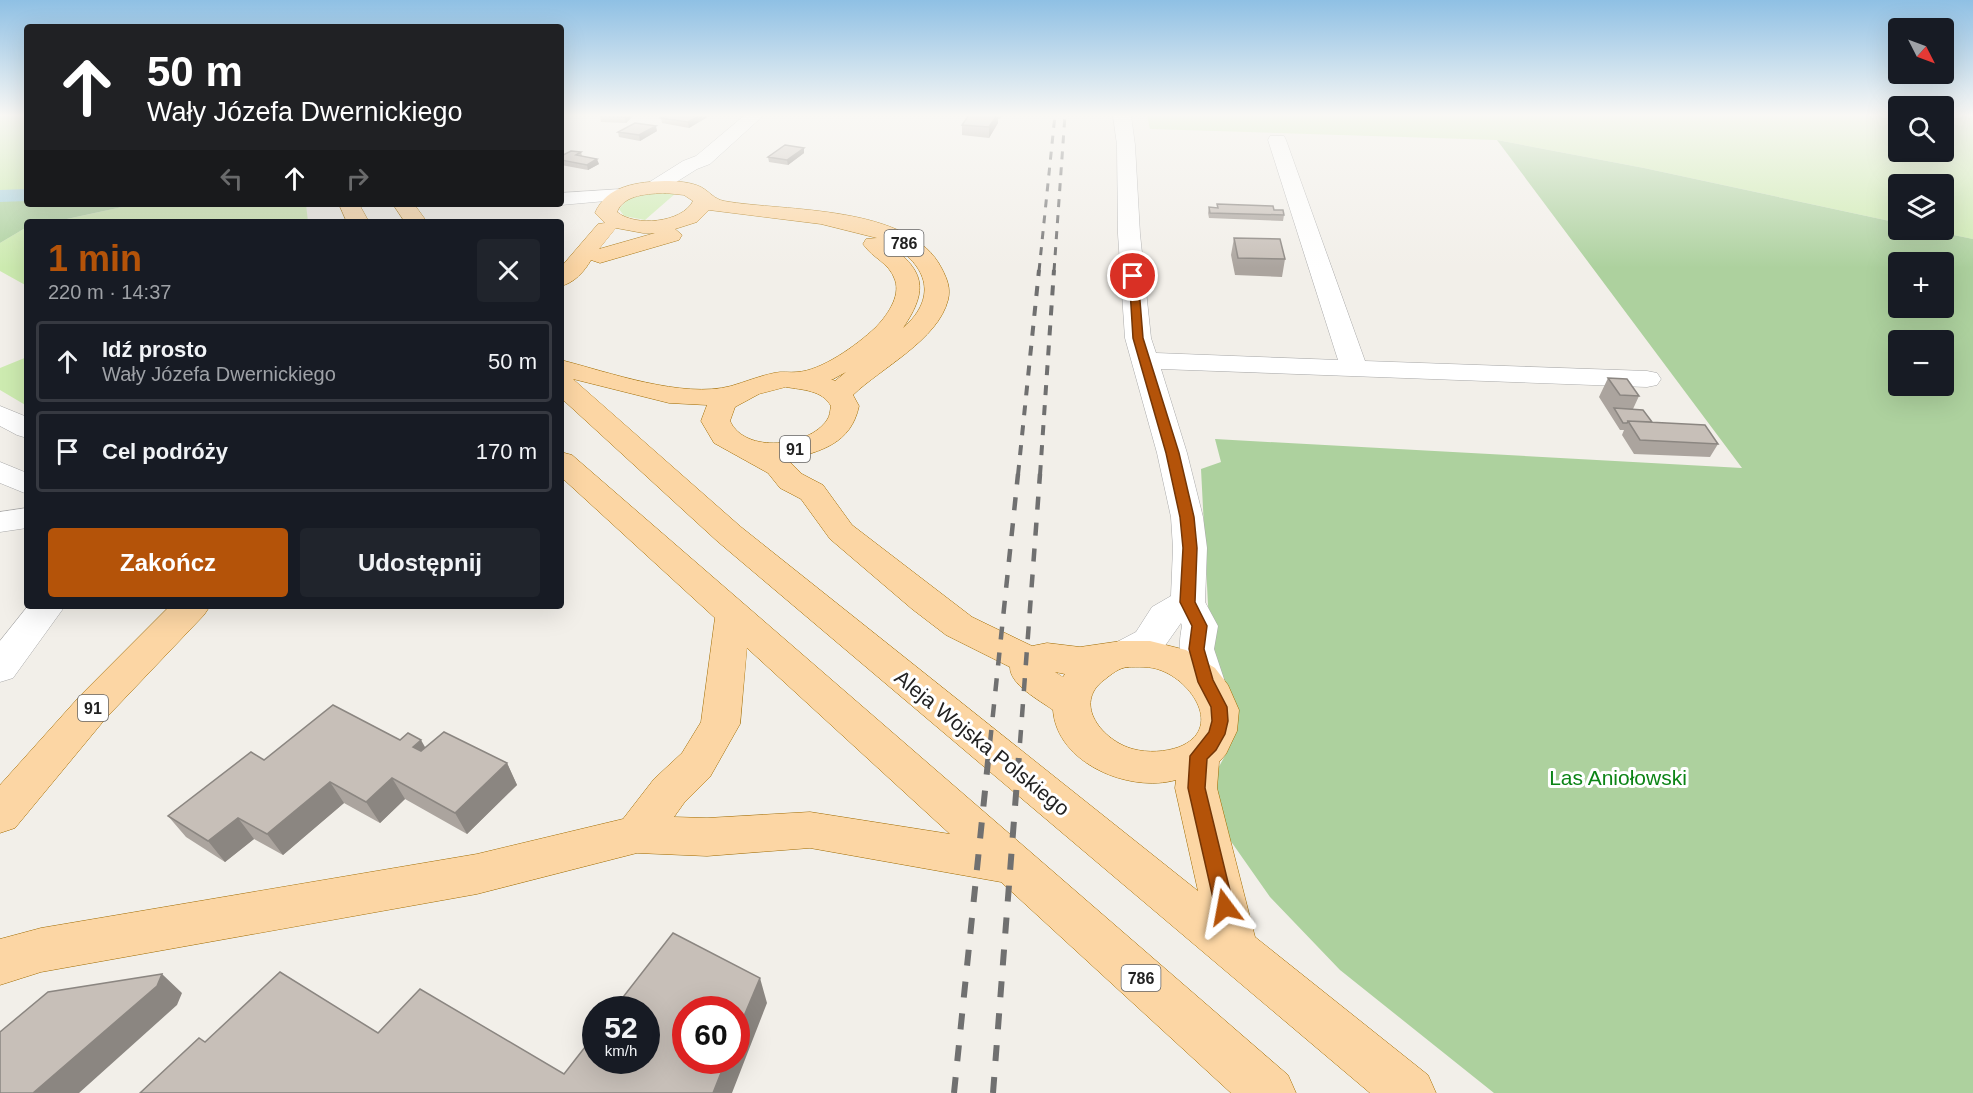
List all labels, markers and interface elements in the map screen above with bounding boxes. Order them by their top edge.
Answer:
north arrow [1888,18,1954,84]
map controls [1888,18,1954,396]
icon: ahead [48,48,126,126]
text: 50 m [147,48,243,95]
button: search [1888,96,1954,162]
text: Wały Józefa Dwernickiego [147,97,463,127]
icon: left [215,162,248,195]
icon: ahead [278,162,311,195]
icon: right [341,162,374,195]
button: layers [1888,174,1954,240]
road number: 786 [884,230,924,256]
text: 1 min [48,238,142,279]
button: close [477,239,540,302]
pin [1107,250,1158,301]
button: + [1888,252,1954,318]
icon: arrive [1116,259,1149,292]
text: 220 m · 14:37 [48,281,171,303]
button: − [1888,330,1954,396]
text: Idź prosto [102,337,207,362]
icon: ahead [51,345,84,378]
text: 50 m [488,349,537,374]
text: Wały Józefa Dwernickiego [102,363,336,385]
icon: arrive [51,435,84,468]
road number: 91 [780,436,810,462]
text: Cel podróży [102,439,228,464]
text: 170 m [476,439,537,464]
button: Zakończ [48,528,288,597]
button: Udostępnij [300,528,540,597]
street label: Aleja Wojska Polskiego [890,665,1074,820]
road number: 91 [78,695,108,721]
park label: Las Aniołowski [1549,766,1687,789]
position arrow [1193,875,1257,939]
road number: 786 [1122,965,1160,991]
speed limit sign: 60 [672,996,750,1074]
text: 52 [604,1011,638,1044]
text: km/h [605,1042,637,1059]

